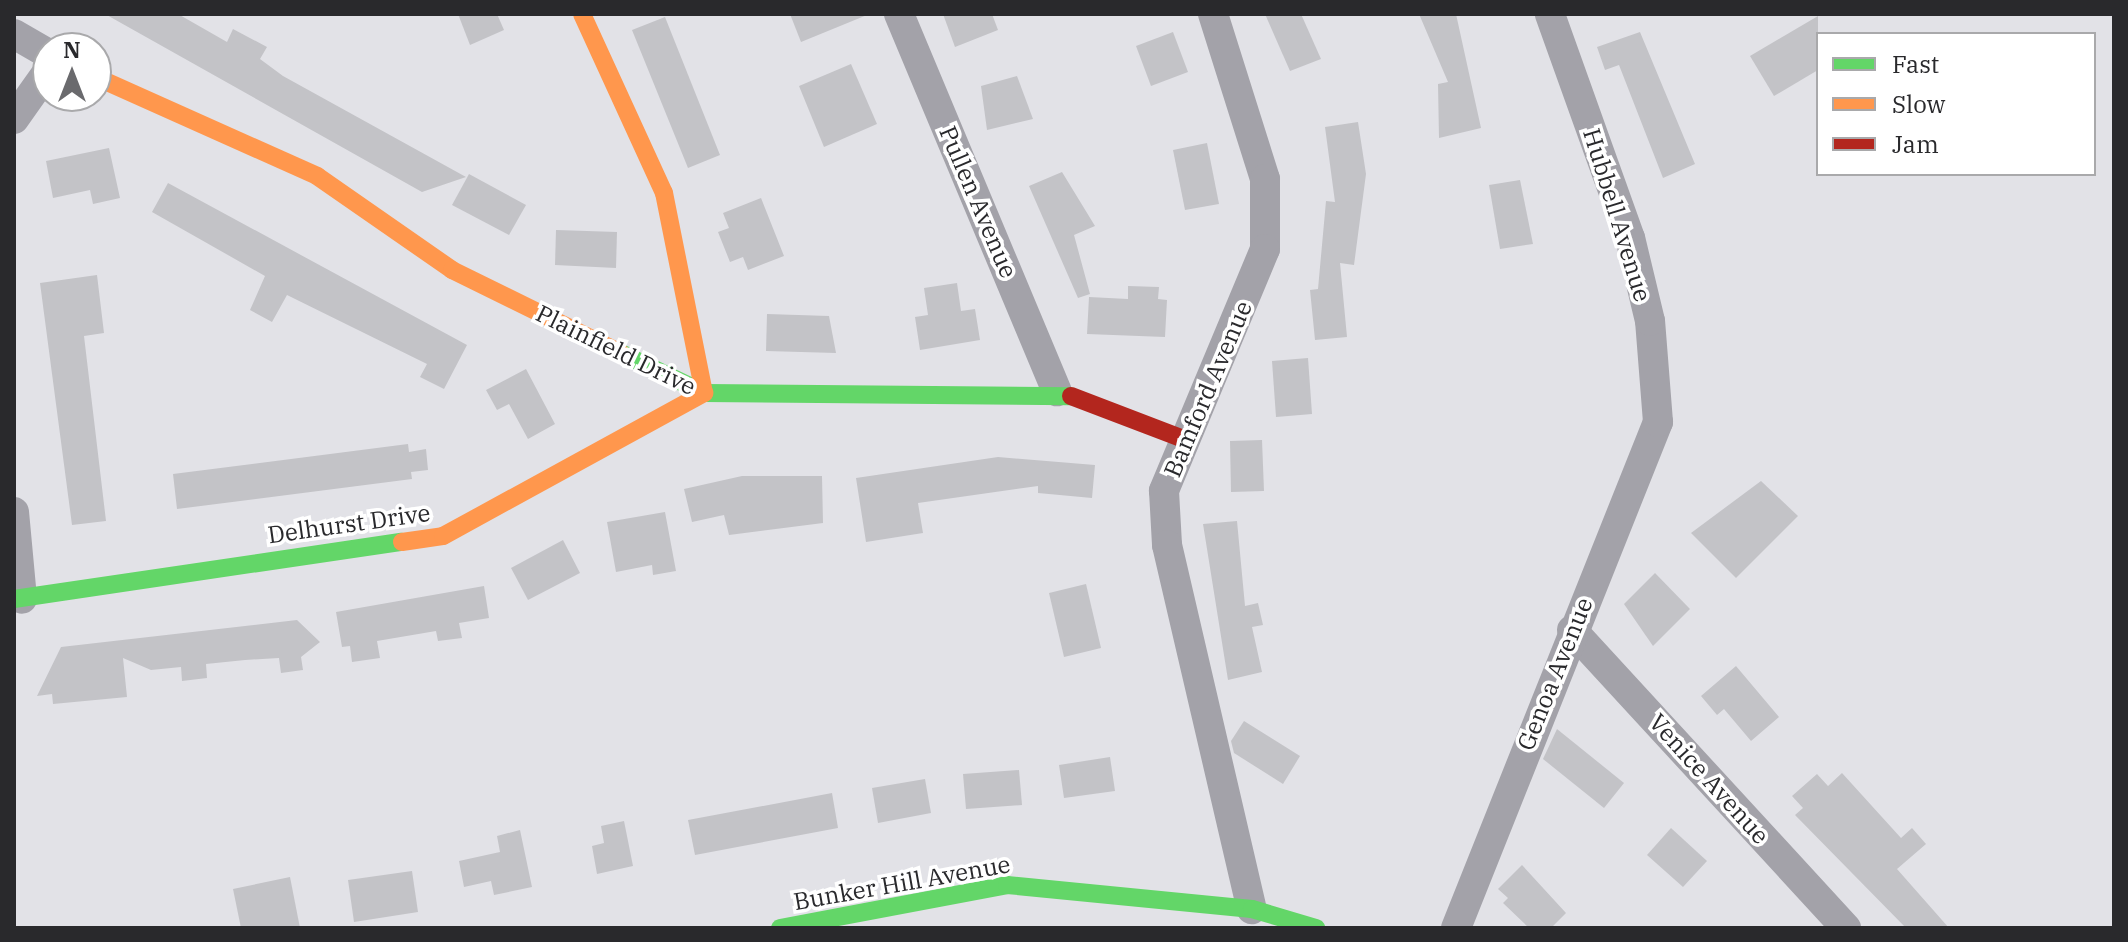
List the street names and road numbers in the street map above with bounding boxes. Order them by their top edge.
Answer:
street label: Pullen Avenue [933,122,1023,282]
street label: Hubbell Avenue [1577,125,1657,305]
street label: Bamford Avenue [1158,296,1258,482]
street label: Plainfield Drive [531,299,701,401]
street label: Delhurst Drive [266,498,432,550]
street label: Genoa Avenue [1511,593,1599,755]
street label: Venice Avenue [1643,708,1775,850]
street label: Bunker Hill Avenue [791,850,1013,916]

